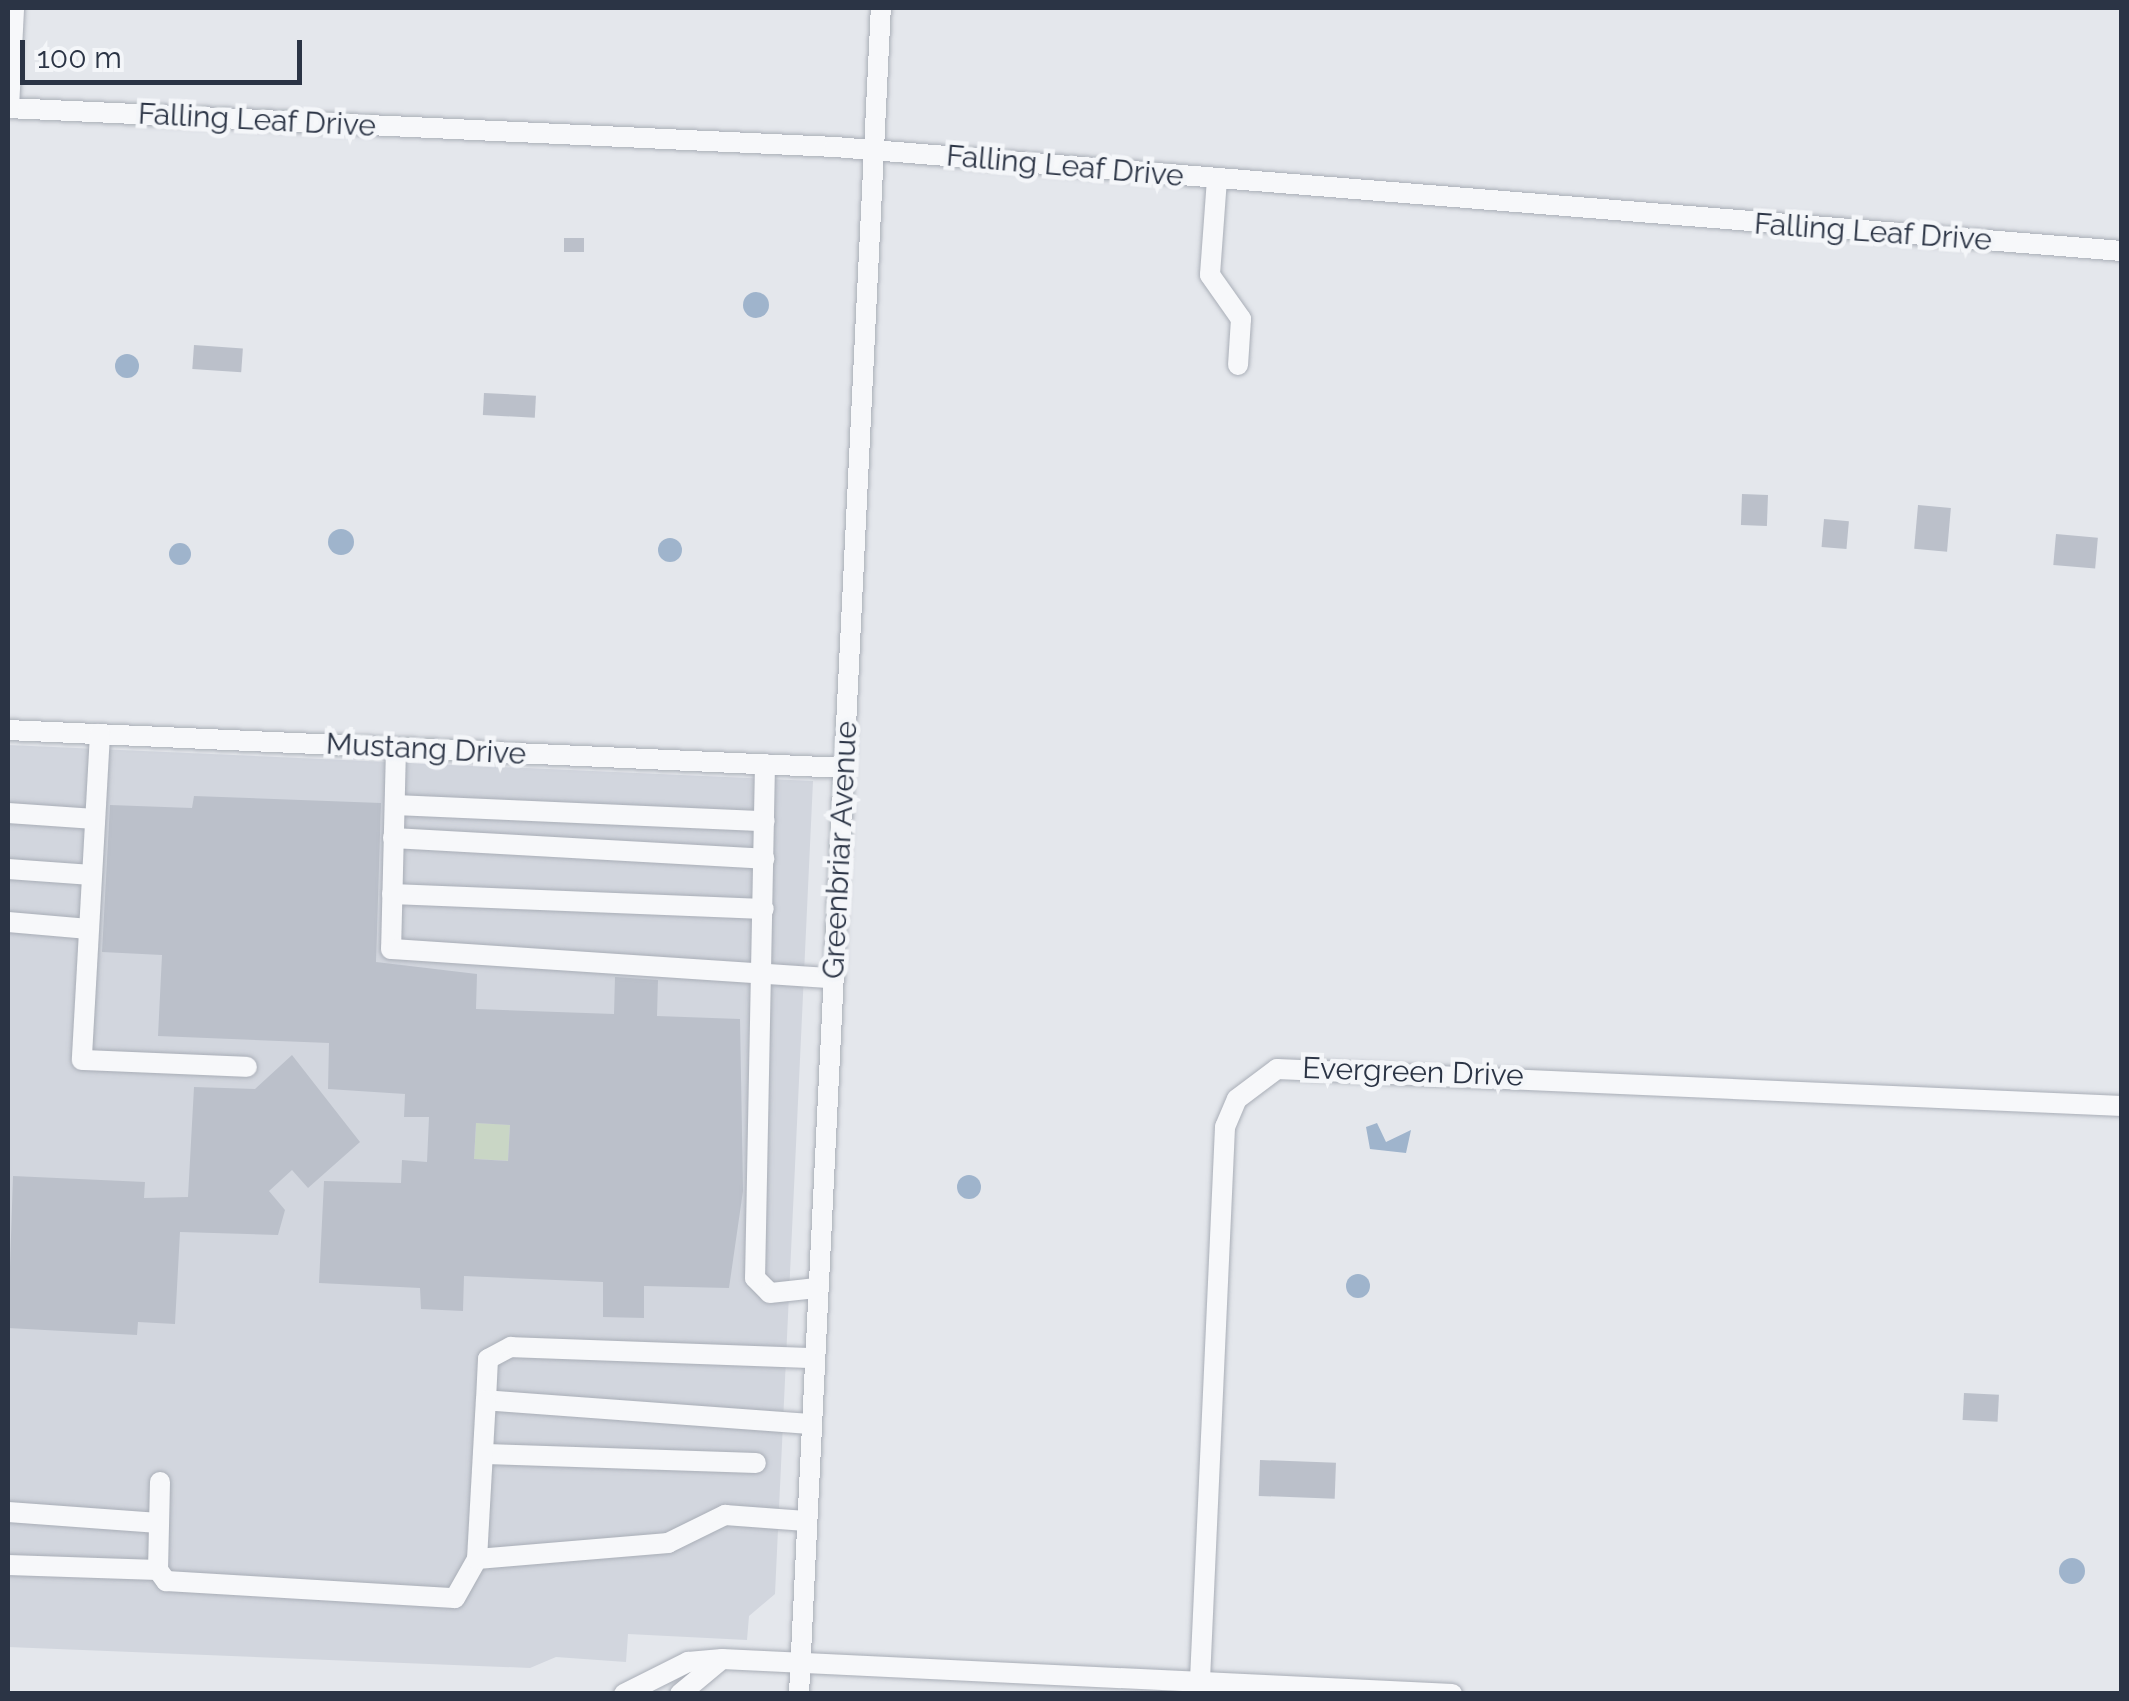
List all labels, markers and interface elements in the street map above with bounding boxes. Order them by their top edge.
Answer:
scale bar [25,20,308,82]
text: 100 m [37,40,122,75]
street label: Falling Leaf Drive [137,96,377,144]
street label: Falling Leaf Drive [945,138,1185,194]
street label: Falling Leaf Drive [1753,206,1993,258]
street label: Greenbriar Avenue [815,719,865,981]
street label: Mustang Drive [325,726,527,772]
street label: Evergreen Drive [1302,1050,1524,1094]

